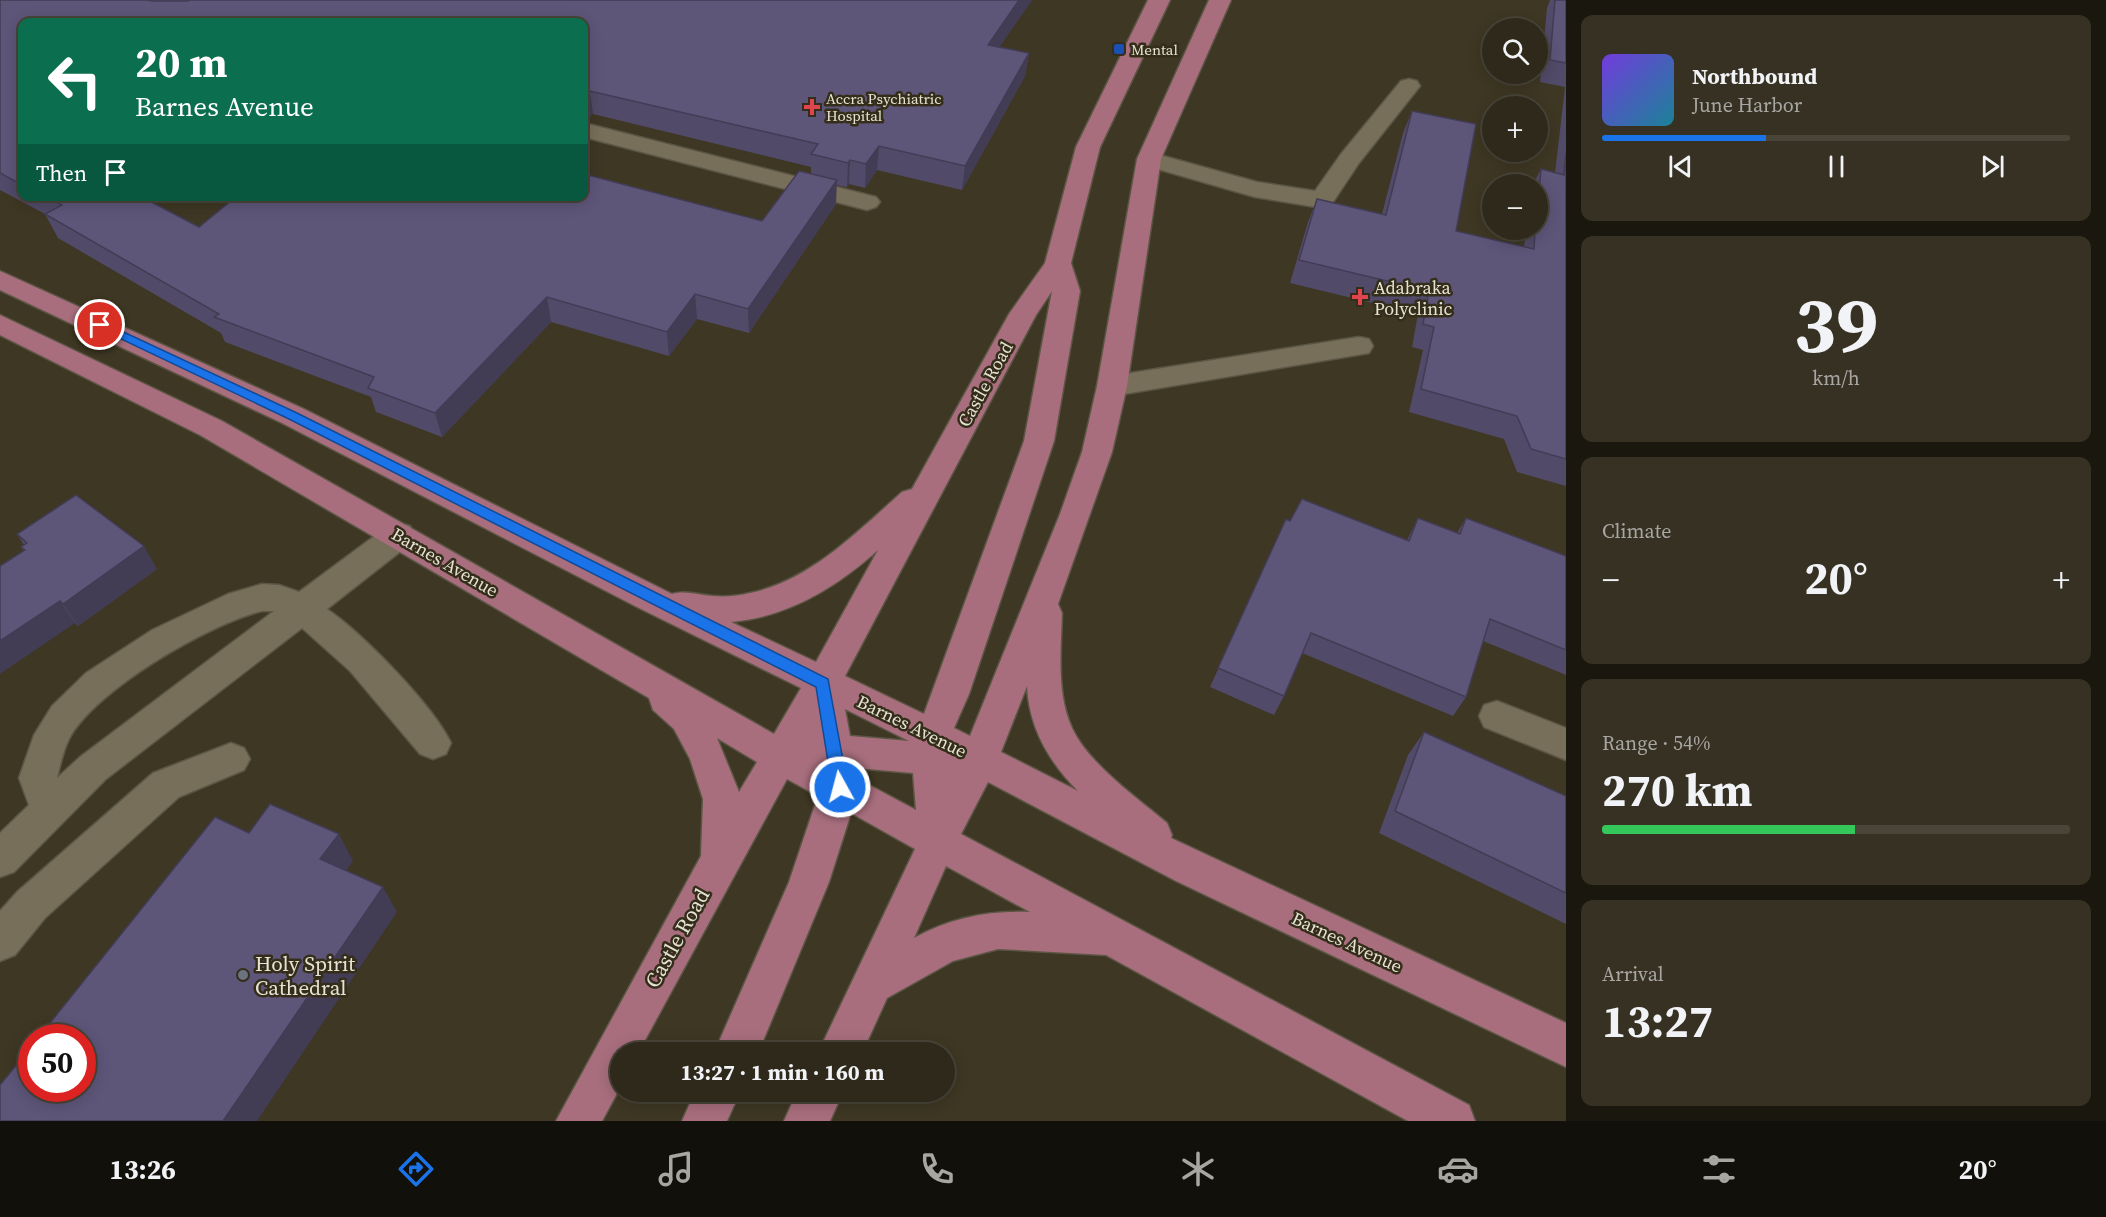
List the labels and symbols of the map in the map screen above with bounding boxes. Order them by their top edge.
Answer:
place label: Mental [1131,39,1178,60]
marker: Mental [1112,42,1126,56]
place label: Accra Psychiatric Hospital [826,88,942,126]
marker: Accra Psychiatric Hospital [803,98,821,116]
place label: Adabraka Polyclinic [1374,275,1453,321]
marker: Adabraka Polyclinic [1351,288,1369,306]
pin [74,299,125,350]
street label: Castle Road [951,337,1019,431]
street label: Barnes Avenue [387,521,503,603]
street label: Barnes Avenue [853,689,971,763]
position arrow [808,755,872,819]
street label: Castle Road [638,883,716,993]
street label: Barnes Avenue [1288,905,1406,979]
place label: Holy Spirit Cathedral [255,949,355,1002]
marker: Holy Spirit Cathedral [236,968,250,982]
speed limit sign: 50 [18,1024,96,1102]

